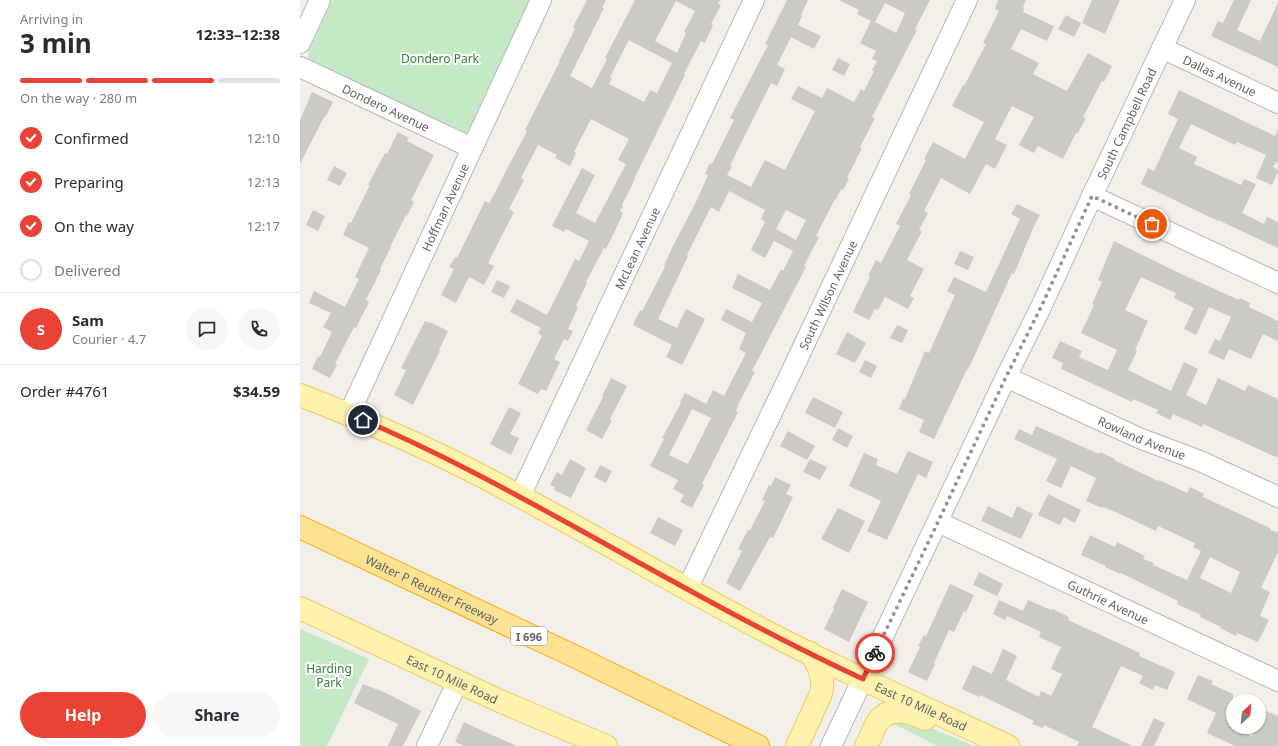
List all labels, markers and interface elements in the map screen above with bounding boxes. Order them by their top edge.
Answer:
text: Arriving in [20,10,83,28]
text: 12:33–12:38 [195,24,280,44]
text: 3 min [20,25,92,61]
park label: Dondero Park [401,50,480,67]
street label: Dallas Avenue [1180,51,1260,100]
street label: South Campbell Road [1093,65,1160,182]
street label: Dondero Avenue [339,80,433,135]
text: On the way · 280 m [20,89,137,107]
icon: check [20,127,42,149]
text: Confirmed [54,128,129,148]
text: 12:10 [247,129,280,147]
street label: Hoffman Avenue [417,160,473,254]
icon: check [20,171,42,193]
text: Preparing [54,172,124,192]
text: 12:13 [247,173,280,191]
street label: McLean Avenue [610,204,664,292]
pin [1135,207,1169,241]
icon: bag [1141,213,1163,235]
icon: check [20,215,42,237]
text: On the way [54,216,134,236]
text: 12:17 [247,217,280,235]
street label: South Wilson Avenue [795,237,861,352]
text: Delivered [54,260,121,280]
button: chat [186,308,228,350]
button: phone [238,308,280,350]
text: Sam [72,310,104,330]
text: S [37,319,45,339]
text: Courier · 4.7 [72,330,146,348]
text: Order #4761 [20,381,109,401]
text: $34.59 [233,381,280,401]
pin [346,403,380,437]
icon: home [352,409,374,431]
street label: Rowland Avenue [1095,412,1189,464]
street label: Walter P Reuther Freeway [363,551,502,628]
street label: Guthrie Avenue [1065,575,1152,628]
road number: I 696 [511,627,547,645]
courier [855,633,895,673]
icon: bike [864,642,886,664]
street label: East 10 Mile Road [404,650,501,708]
park label: Harding Park [306,660,352,691]
street label: East 10 Mile Road [872,678,970,734]
button: Help [20,692,146,738]
button: Share [154,692,280,738]
north arrow [1226,694,1266,734]
map controls [1226,694,1266,734]

